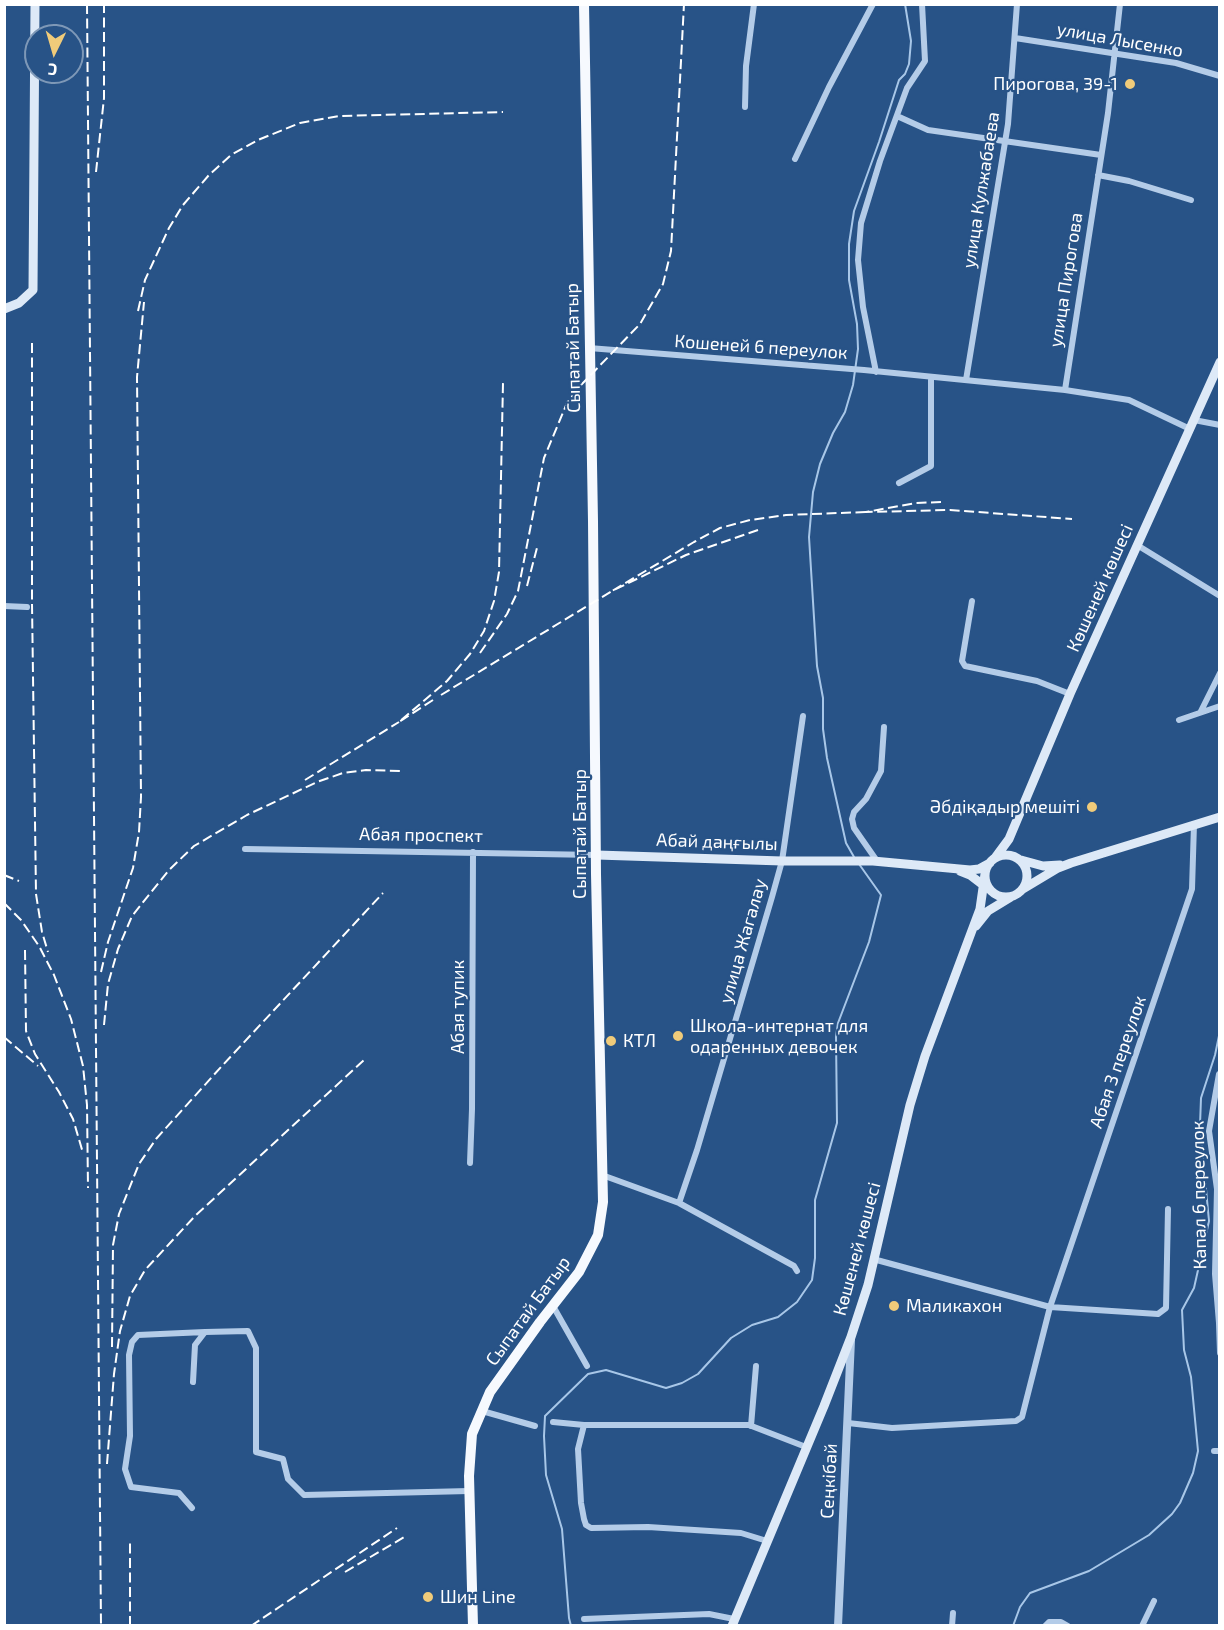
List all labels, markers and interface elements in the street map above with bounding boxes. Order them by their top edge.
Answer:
street label: улица Лысенко [1055,18,1185,62]
north arrow [24,24,84,84]
text: С [47,61,58,80]
place label: Пирогова, 39-1 [993,73,1118,95]
marker: Пирогова, 39-1 [1123,77,1137,91]
street label: улица Кулжабаева [958,110,1004,270]
street label: улица Пирогова [1045,211,1087,349]
street label: Сыпатай Батыр [561,283,585,413]
street label: Кошеней 6 переулок [674,330,848,364]
street label: Көшеней көшесі [1062,521,1138,655]
street label: Сыпатай Батыр [569,769,591,899]
place label: Әбдіқадыр мешіті [930,796,1080,818]
marker: Әбдіқадыр мешіті [1085,800,1099,814]
street label: Абая проспект [359,823,483,847]
street label: Абай даңғылы [656,829,778,855]
street label: улица Жагалау [715,876,771,1006]
street label: Абая тупик [447,960,469,1054]
street label: Абая 3 переулок [1085,993,1151,1131]
place label: Школа-интернат для одаренных девочек [690,1015,868,1058]
marker: Школа-интернат для одаренных девочек [671,1029,685,1043]
place label: КТЛ [623,1030,656,1052]
marker: КТЛ [604,1034,618,1048]
street label: Капал 6 переулок [1187,1120,1211,1270]
street label: Көшеней көшесі [829,1180,885,1318]
street label: Сыпатай Батыр [481,1252,575,1370]
place label: Маликахон [906,1295,1002,1317]
marker: Маликахон [887,1299,901,1313]
street label: Сеңкібай [816,1443,842,1519]
place label: Шин Line [440,1586,516,1608]
marker: Шин Line [421,1590,435,1604]

